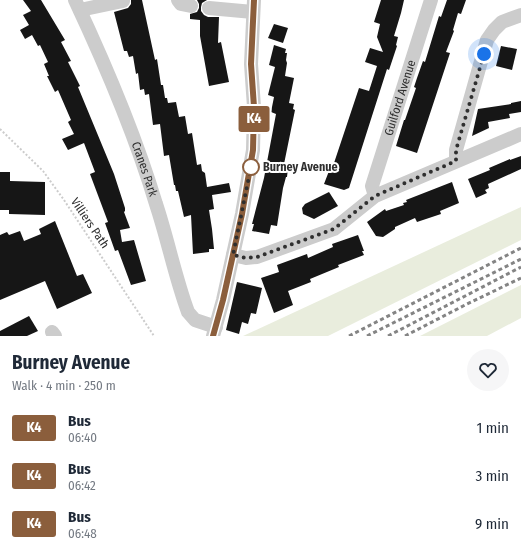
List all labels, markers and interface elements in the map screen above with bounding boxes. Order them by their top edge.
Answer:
your location [474,44,494,64]
street label: Guilford Avenue [381,58,419,137]
line badge: K4 [236,106,272,132]
text: K4 [247,110,261,127]
street label: Cranes Park [129,140,160,199]
marker: Burney Avenue [242,158,260,176]
place label: Burney Avenue [263,160,338,174]
street label: Villiers Path [68,195,112,251]
button: heart [467,349,509,391]
text: Burney Avenue [12,351,130,374]
text: Walk · 4 min · 250 m [12,378,116,393]
text: Bus [68,412,91,430]
text: K4 [27,419,41,436]
text: 1 min [476,419,509,437]
text: 06:40 [68,430,97,445]
text: Bus [68,460,91,478]
text: K4 [27,467,41,484]
text: 3 min [475,467,509,485]
text: 06:42 [68,478,96,493]
text: Bus [68,508,91,526]
text: K4 [27,515,41,532]
text: 9 min [475,515,509,533]
text: 06:48 [68,526,97,541]

